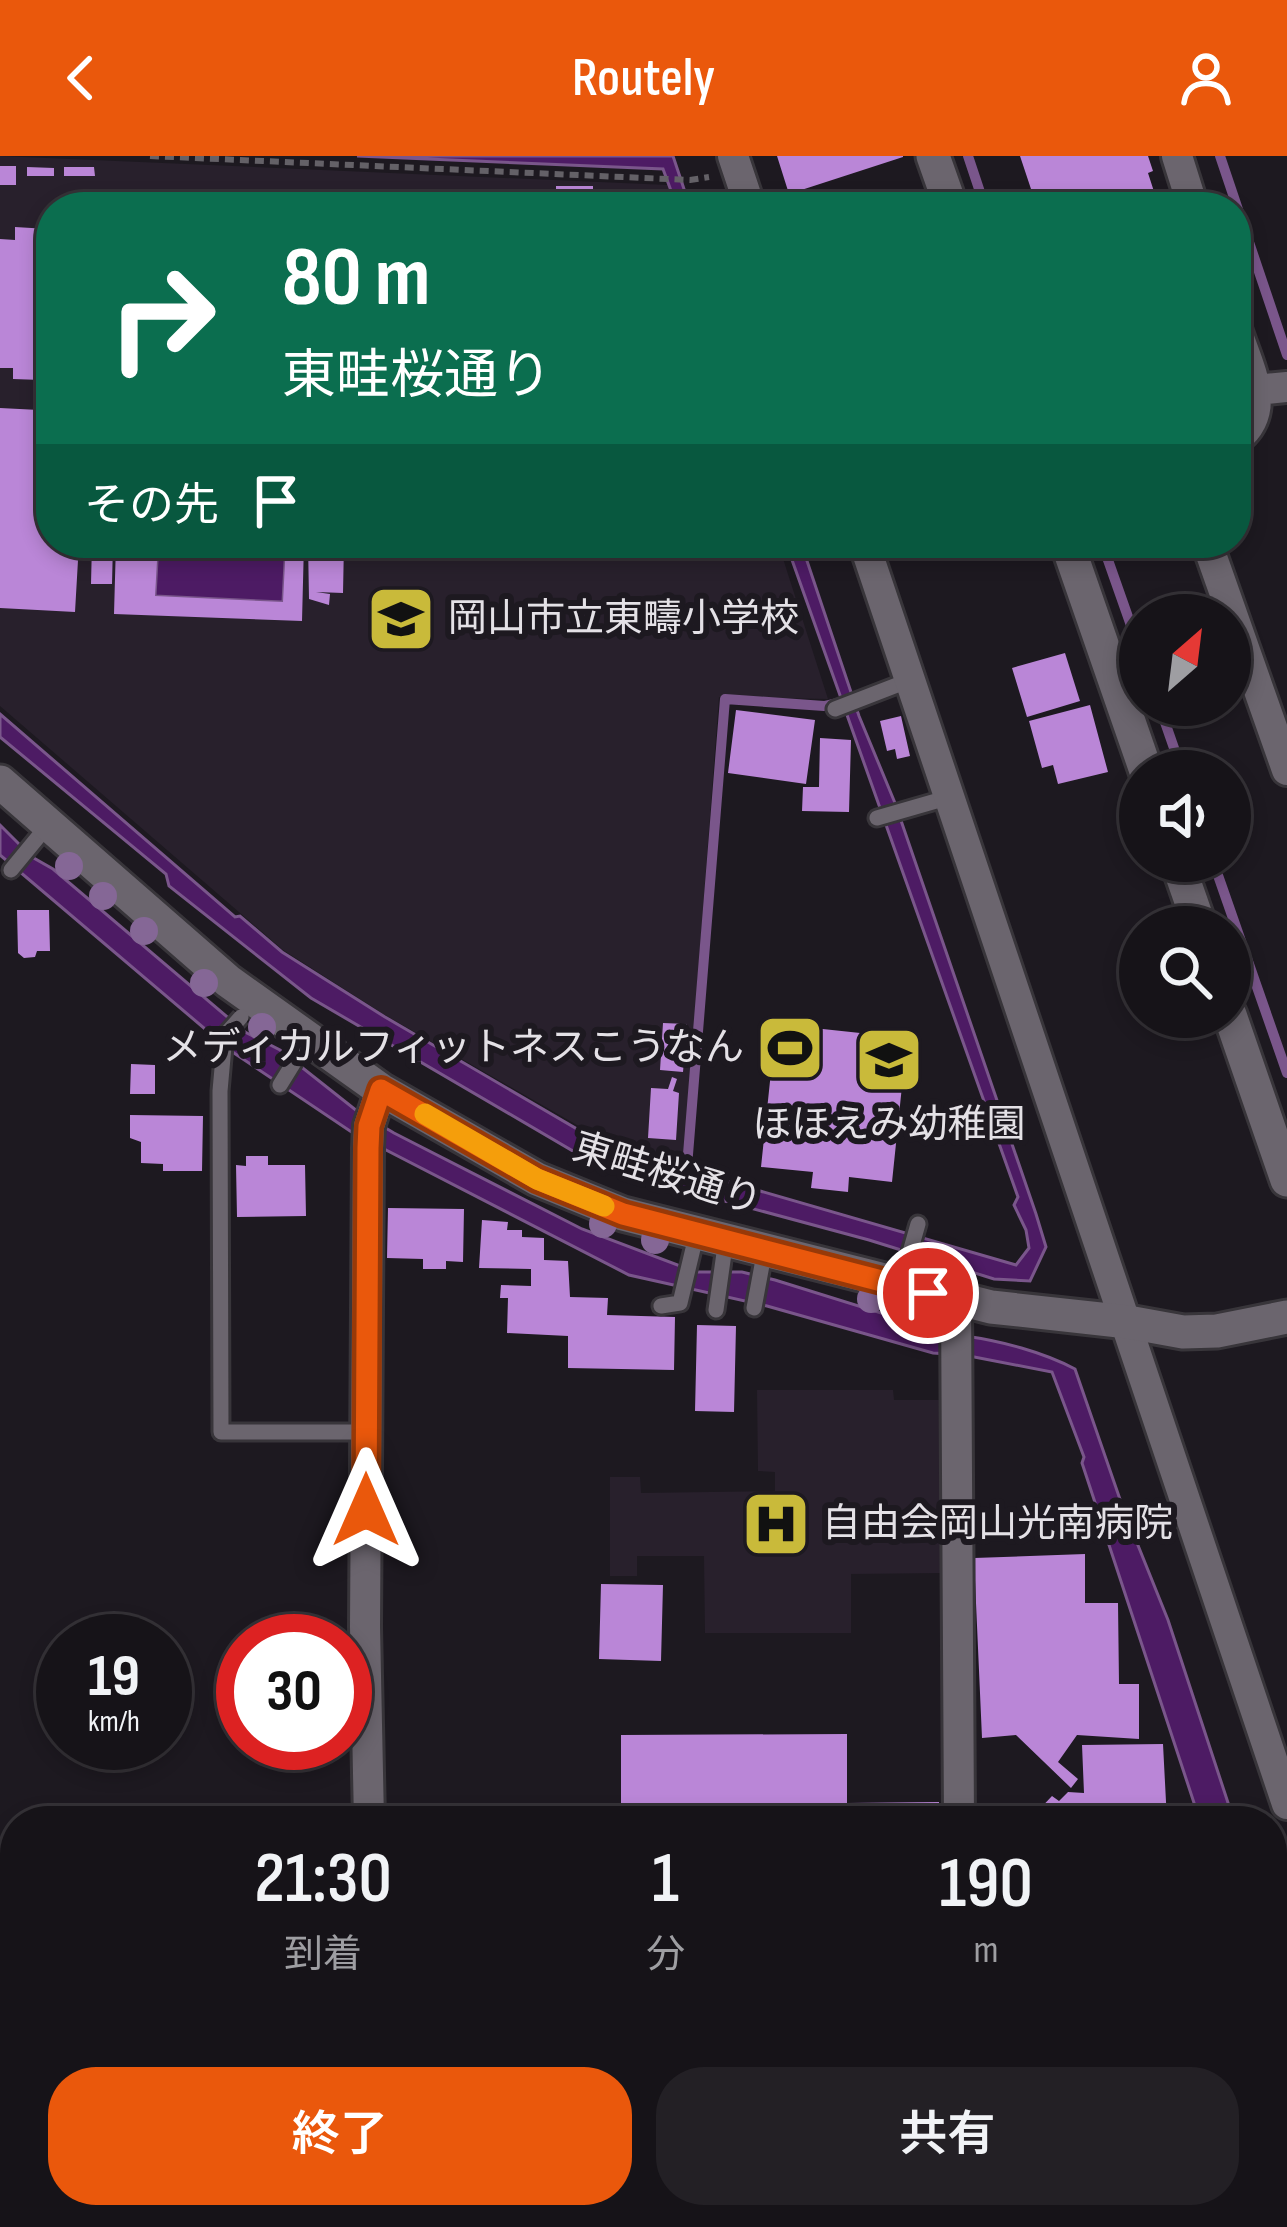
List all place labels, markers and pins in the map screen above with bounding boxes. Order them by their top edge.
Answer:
school or university icon: 岡山市立東疇小学校 [366,584,436,654]
place label: 岡山市立東疇小学校 [448,596,799,643]
sports icon: メディカルフィットネスこうなん [755,1013,825,1083]
place label: メディカルフィットネスこうなん [163,1025,744,1072]
school or university icon: ほほえみ幼稚園 [854,1025,924,1095]
place label: ほほえみ幼稚園 [752,1102,1026,1149]
pin [877,1242,979,1344]
hospital icon: 自由会岡山光南病院 [741,1489,811,1559]
place label: 自由会岡山光南病院 [822,1501,1173,1548]

